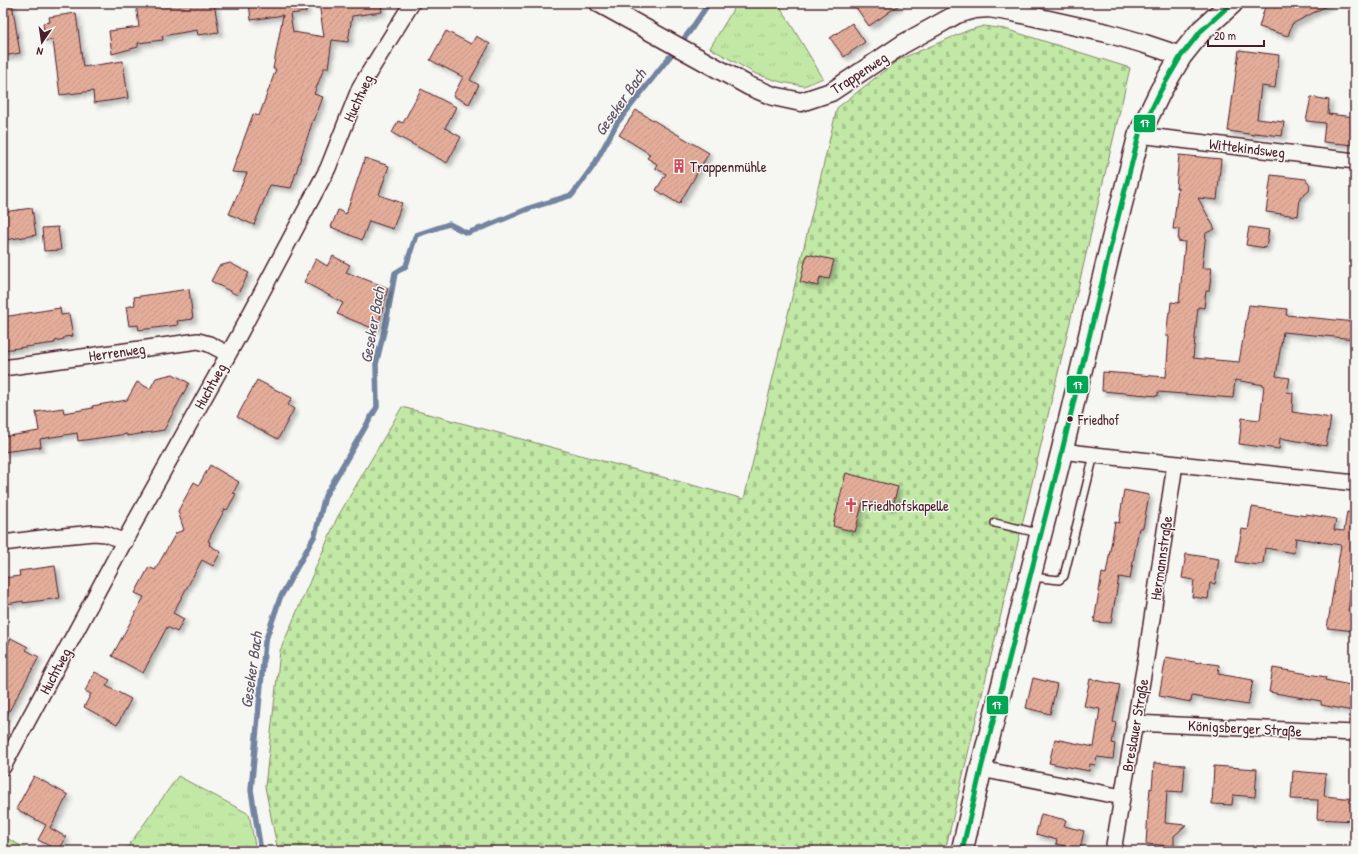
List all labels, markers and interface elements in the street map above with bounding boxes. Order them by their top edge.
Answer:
north arrow [22,22,62,62]
scale bar [1208,22,1264,48]
text: 20 m [1214,27,1236,44]
text: N [35,44,44,59]
street label: Trappenweg [827,47,892,99]
water label: Geseker Bach [589,63,652,140]
street label: Huchtweg [338,71,378,125]
line badge: 17 [1133,114,1156,133]
text: 17 [1140,116,1150,130]
street label: Wittekindsweg [1208,133,1287,163]
place label: Trappenmühle [690,156,767,177]
building icon: Trappenmühle [671,158,687,174]
water label: Geseker Bach [355,284,390,365]
street label: Herrenweg [87,338,147,366]
street label: Huchtweg [189,359,231,413]
line badge: 17 [1066,375,1089,394]
text: 17 [1073,378,1083,392]
place label: Friedhof [1077,410,1119,429]
marker: Friedhof [1065,414,1075,424]
place label: Friedhofskapelle [861,495,949,516]
church icon: Friedhofskapelle [843,497,859,513]
street label: Hermannstraße [1145,514,1177,602]
water label: Geseker Bach [235,629,267,710]
street label: Huchtweg [34,644,76,698]
street label: Breslauer Straße [1117,677,1153,773]
line badge: 17 [986,695,1009,715]
text: 17 [992,698,1002,712]
street label: Königsberger Straße [1188,715,1302,741]

